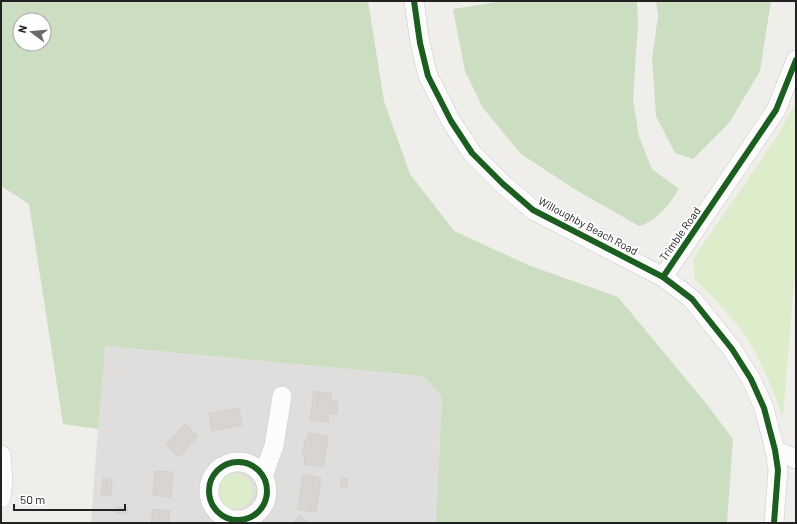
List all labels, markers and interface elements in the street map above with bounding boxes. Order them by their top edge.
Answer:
north arrow [12,12,52,52]
text: N [15,24,29,34]
street label: Willoughby Beach Road [536,194,640,257]
street label: Trimble Road [656,204,703,263]
scale bar [14,486,125,512]
text: 50 m [20,492,45,506]

